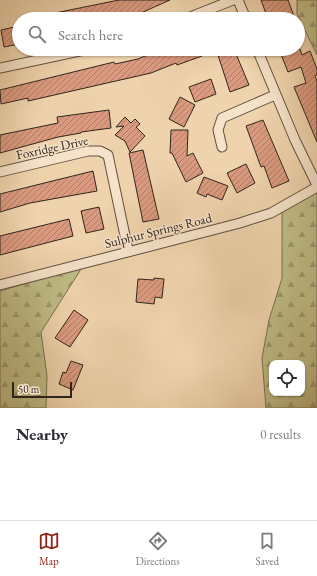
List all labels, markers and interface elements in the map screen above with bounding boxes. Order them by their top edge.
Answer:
search box [12,12,305,56]
icon: search [26,23,48,45]
text: Search here [58,25,123,44]
street label: Foxridge Drive [15,132,90,163]
street label: Sulphur Springs Road [103,209,214,252]
map controls [269,360,305,396]
button: locate [269,360,305,396]
scale bar [12,380,72,399]
text: 50 m [18,382,39,396]
text: Nearby [16,423,68,445]
text: 0 results [260,426,301,443]
tab: Map [38,530,60,568]
tab: Directions [136,530,180,568]
tab: Saved [256,530,279,568]

